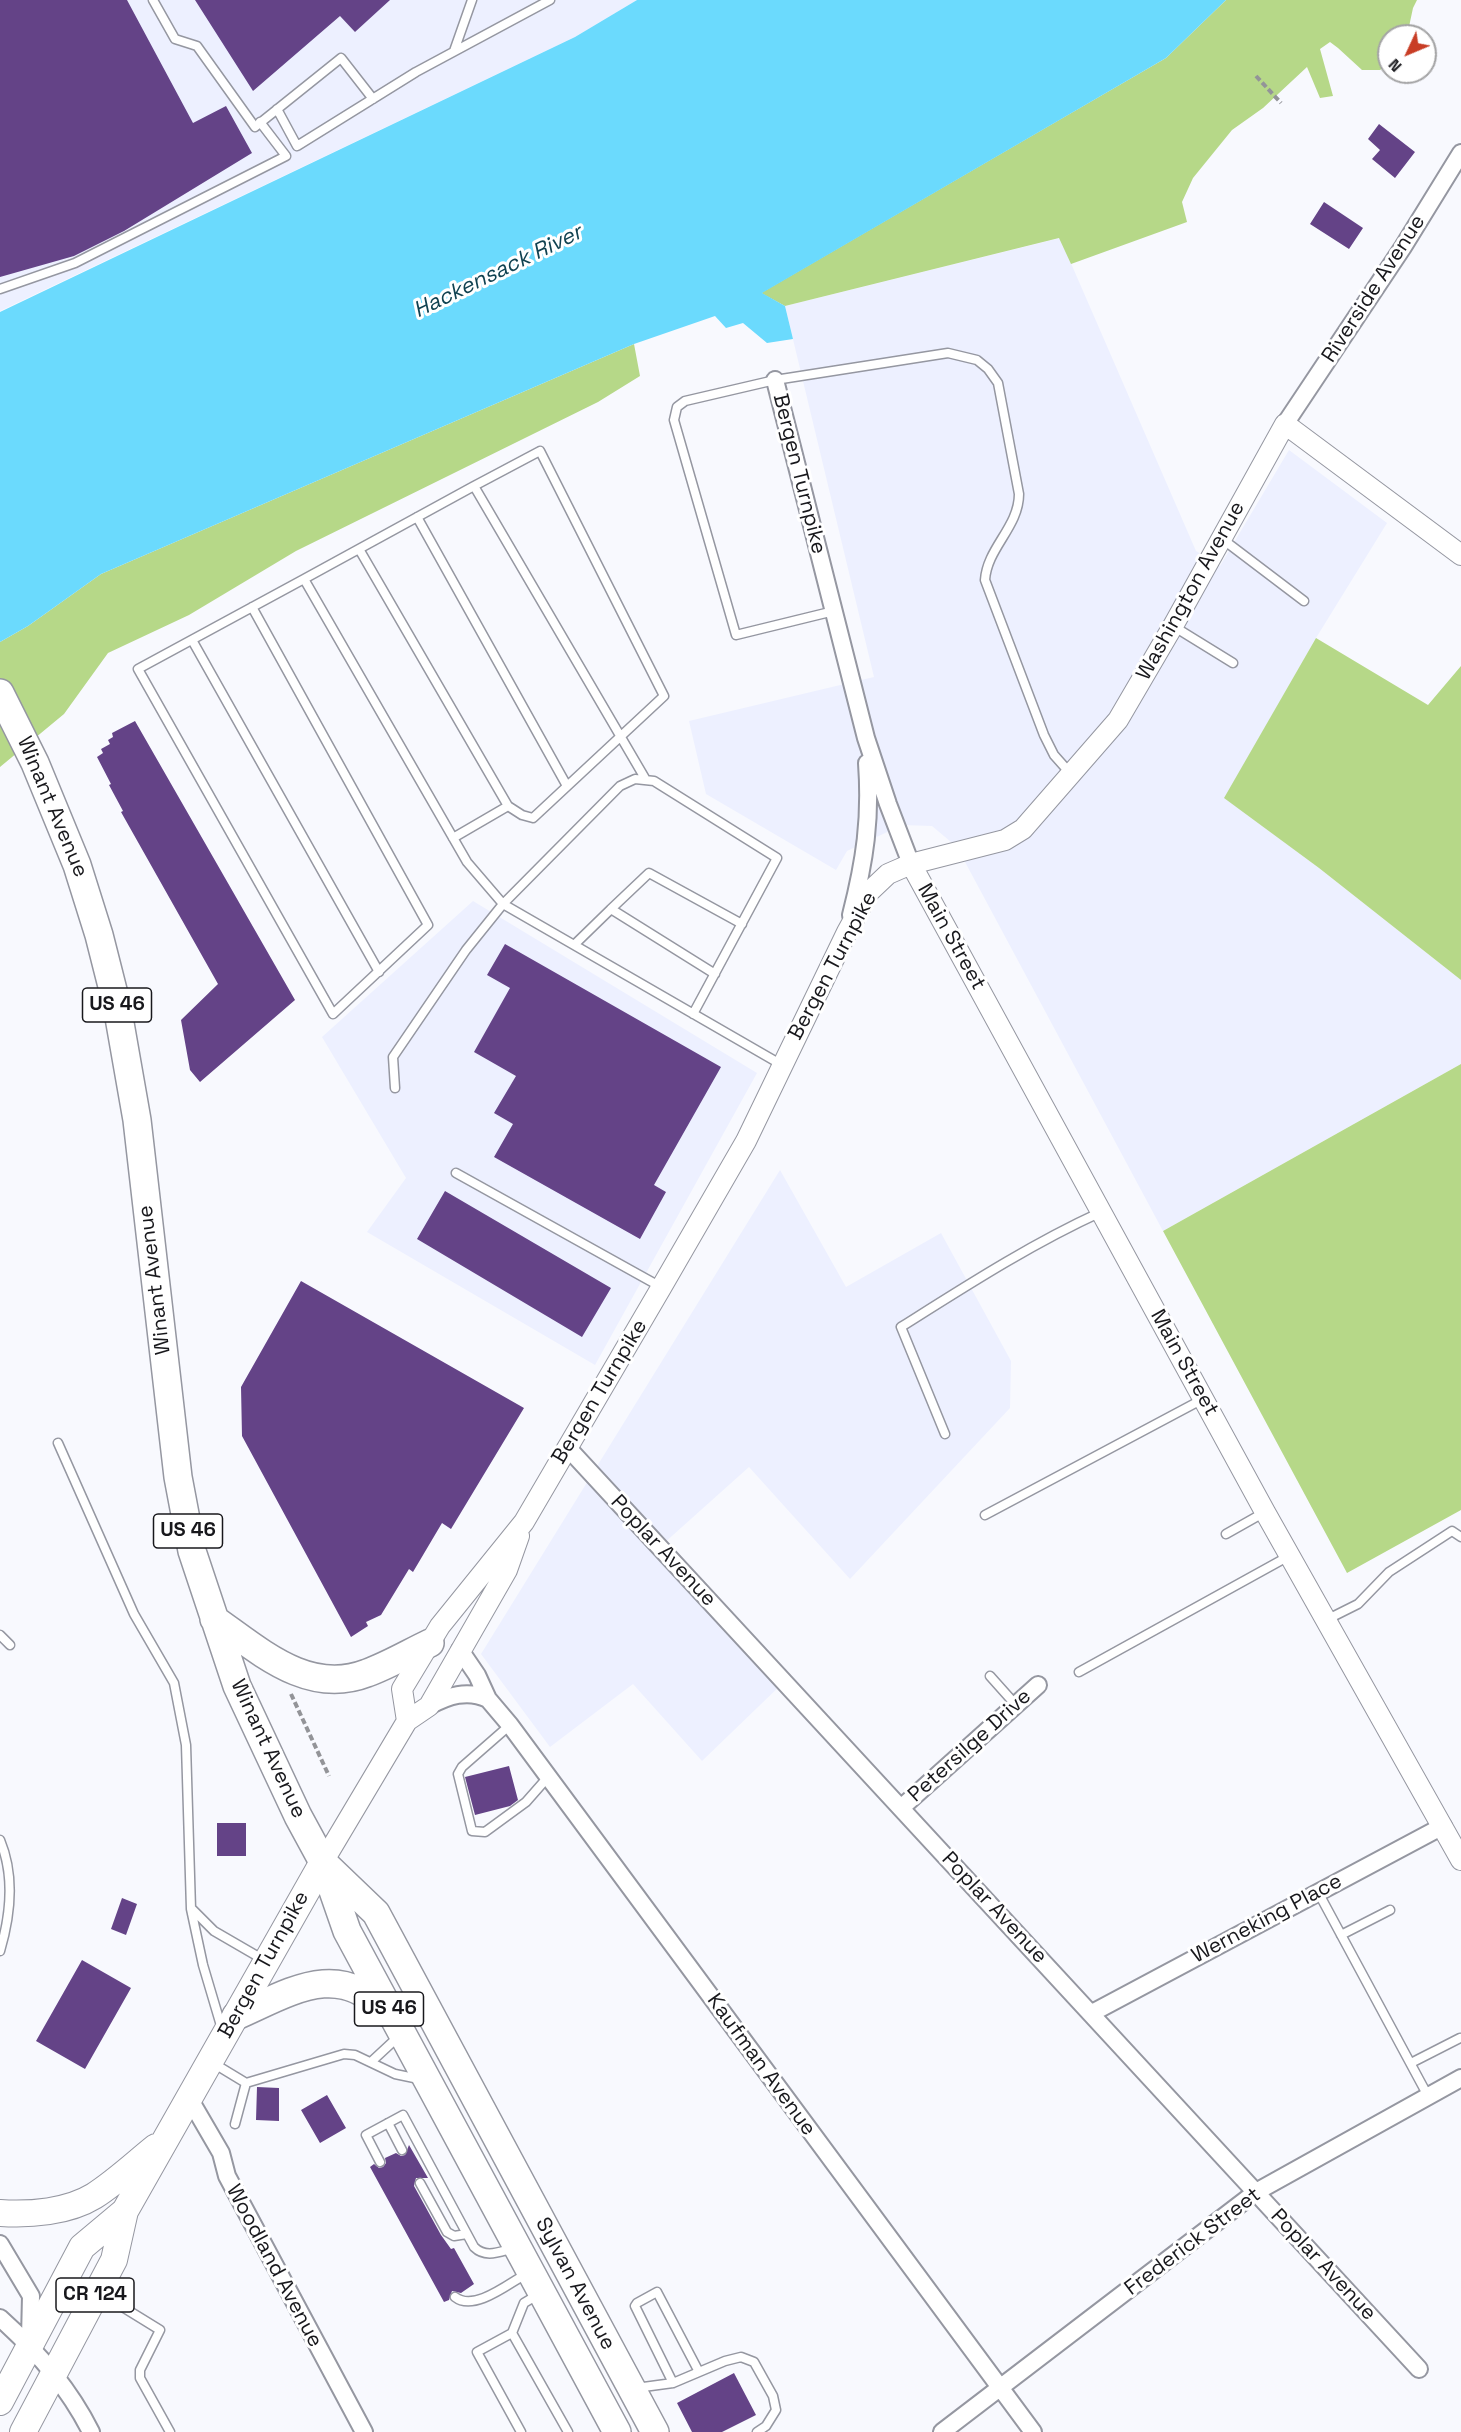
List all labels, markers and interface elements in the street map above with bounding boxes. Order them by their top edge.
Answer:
north arrow [1377,24,1437,84]
text: N [1384,54,1406,77]
street label: Riverside Avenue [1317,210,1431,368]
water label: Hackensack River [409,220,587,324]
street label: Bergen Turnpike [767,391,831,557]
street label: Washington Avenue [1131,497,1251,685]
street label: Winant Avenue [11,733,93,881]
street label: Main Street [911,879,991,995]
street label: Bergen Turnpike [783,888,883,1044]
road number: US 46 [82,988,152,1022]
street label: Winant Avenue [133,1204,177,1356]
street label: Main Street [1144,1305,1224,1421]
street label: Bergen Turnpike [547,1315,653,1469]
street label: Poplar Avenue [605,1490,721,1612]
road number: US 46 [154,1514,222,1548]
street label: Winant Avenue [225,1676,311,1822]
street label: Petersilge Drive [903,1684,1037,1808]
street label: Poplar Avenue [936,1847,1052,1969]
street label: Werneking Place [1188,1869,1346,1969]
street label: Bergen Turnpike [213,1887,315,2043]
street label: Kaufman Avenue [701,1989,821,2141]
road number: US 46 [354,1992,424,2026]
street label: Woodland Avenue [220,2180,328,2352]
street label: Frederick Street [1120,2183,1266,2301]
street label: Poplar Avenue [1265,2204,1381,2326]
street label: Sylvan Avenue [530,2213,620,2355]
road number: CR 124 [56,2278,134,2312]

